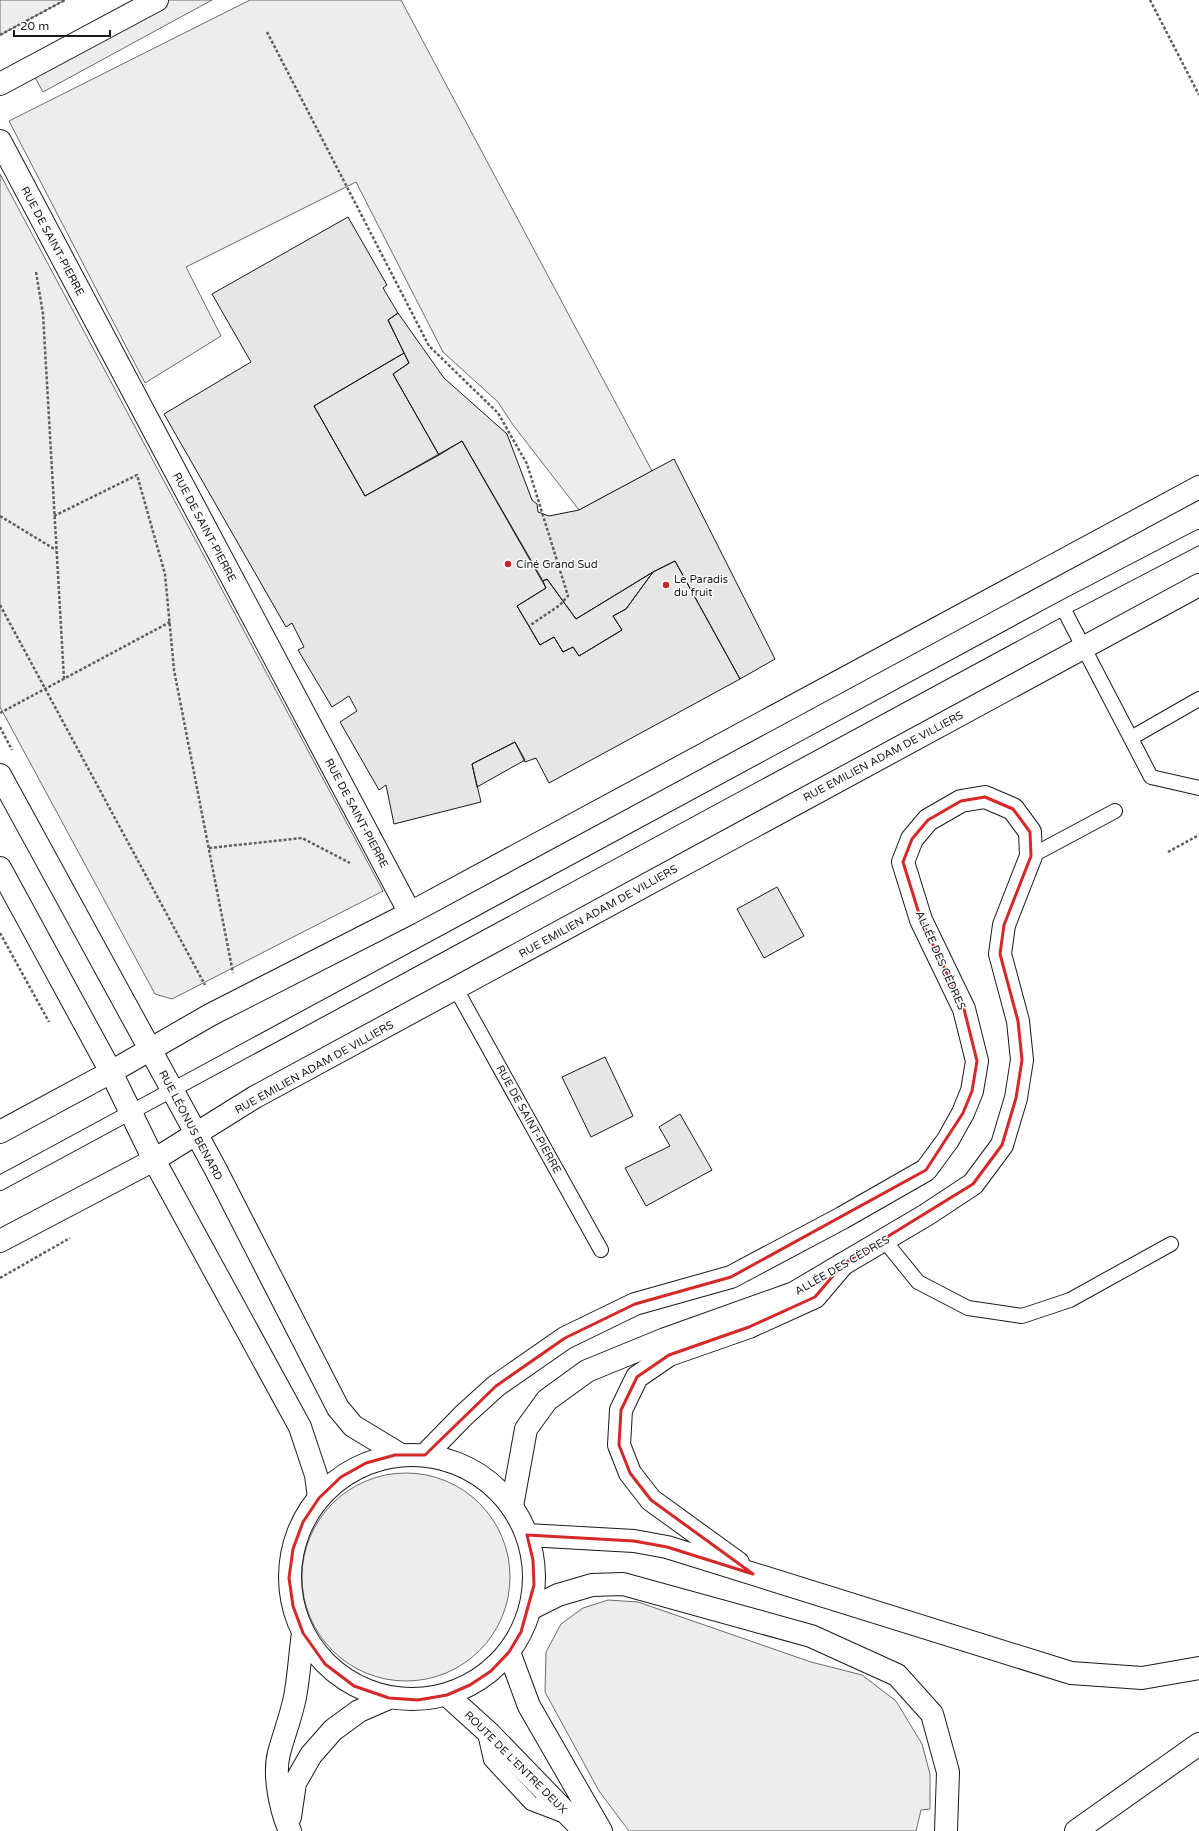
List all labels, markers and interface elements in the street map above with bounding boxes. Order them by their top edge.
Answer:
scale bar [14,12,110,38]
text: 20 m [20,19,49,33]
street label: RUE DE SAINT-PIERRE [18,184,87,298]
street label: RUE DE SAINT-PIERRE [170,470,239,584]
place label: Ciné Grand Sud [516,558,598,571]
marker: Ciné Grand Sud [503,559,513,569]
place label: Le Paradis du fruit [674,573,728,599]
marker: Le Paradis du fruit [661,580,671,590]
street label: RUE EMILIEN ADAM DE VILLIERS [801,708,966,804]
street label: RUE DE SAINT-PIERRE [322,756,391,870]
street label: RUE EMILIEN ADAM DE VILLIERS [517,862,680,961]
street label: ALLÉE DES CÈDRES [913,908,969,1012]
street label: RUE EMILIEN ADAM DE VILLIERS [233,1018,396,1117]
street label: RUE DE SAINT-PIERRE [493,1063,564,1176]
street label: RUE LÉONUS BENARD [156,1067,226,1183]
street label: ALLÉE DES CÈDRES [792,1232,892,1298]
street label: ROUTE DE L'ENTRE DEUX [462,1708,570,1816]

